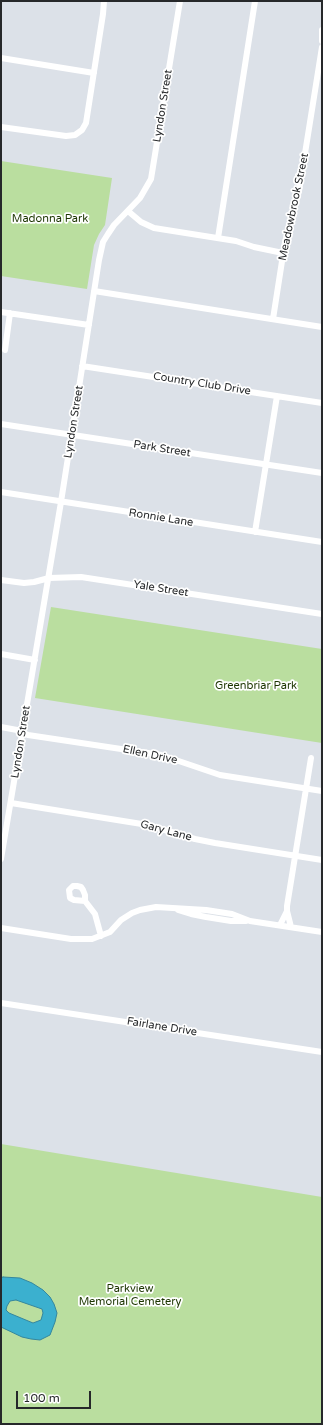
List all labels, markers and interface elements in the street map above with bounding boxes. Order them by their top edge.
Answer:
street label: Lyndon Street [151,69,175,143]
street label: Meadowbrook Street [276,152,312,262]
park label: Madonna Park [12,212,88,226]
street label: Country Club Drive [152,370,252,398]
street label: Lyndon Street [62,385,86,459]
street label: Park Street [132,438,192,460]
street label: Ronnie Lane [128,506,194,530]
street label: Yale Street [133,578,189,600]
park label: Greenbriar Park [215,679,297,693]
street label: Lyndon Street [9,705,33,779]
street label: Ellen Drive [122,743,178,767]
street label: Gary Lane [139,818,193,844]
street label: Fairlane Drive [126,1015,198,1039]
park label: Parkview Memorial Cemetery [79,1282,181,1308]
scale bar [18,1383,93,1409]
text: 100 m [23,1391,60,1405]

